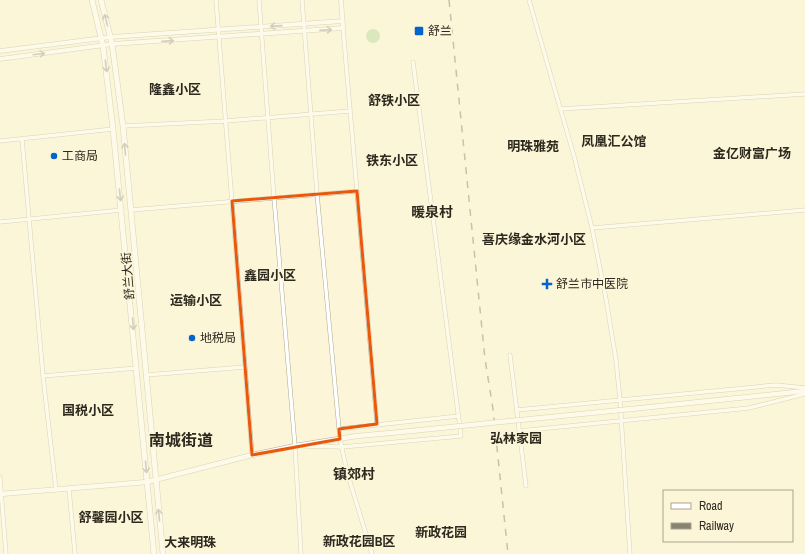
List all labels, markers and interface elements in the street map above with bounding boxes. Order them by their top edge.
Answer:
one-way arrow [102,14,109,27]
one-way arrow [270,22,283,29]
place label: 舒兰 [428,23,452,39]
marker: 舒兰 [413,25,425,37]
one-way arrow [319,26,332,33]
one-way arrow [161,37,174,44]
one-way arrow [32,50,45,58]
one-way arrow [102,59,109,72]
district label: 隆鑫小区 [149,81,201,98]
district label: 舒铁小区 [368,92,420,109]
district label: 凤凰汇公馆 [581,133,647,150]
district label: 明珠雅苑 [507,138,559,155]
one-way arrow [121,143,128,156]
district label: 金亿财富广场 [713,145,791,162]
place label: 工商局 [62,148,98,164]
marker: 工商局 [49,151,59,161]
district label: 铁东小区 [366,152,418,169]
one-way arrow [116,188,124,201]
district label: 暖泉村 [411,203,453,221]
district label: 喜庆缘金水河小区 [482,231,586,248]
street label: 舒兰大街 [118,251,138,301]
district label: 鑫园小区 [244,267,296,284]
place label: 舒兰市中医院 [556,276,628,292]
marker: 舒兰市中医院 [541,278,553,290]
district label: 运输小区 [170,292,222,309]
one-way arrow [129,317,136,330]
place label: 地税局 [200,330,236,346]
marker: 地税局 [187,333,197,343]
district label: 国税小区 [62,402,114,419]
district label: 南城街道 [149,429,213,451]
district label: 弘林家园 [490,430,542,447]
one-way arrow [142,461,150,474]
district label: 镇郊村 [333,465,375,483]
legend [663,490,793,542]
text: Road [699,498,723,514]
district label: 舒馨园小区 [78,509,144,526]
one-way arrow [155,509,163,522]
text: Railway [699,518,734,534]
district label: 新政花园 [415,524,467,541]
district label: 新政花园B区 [323,533,395,550]
district label: 大来明珠 [164,534,216,551]

